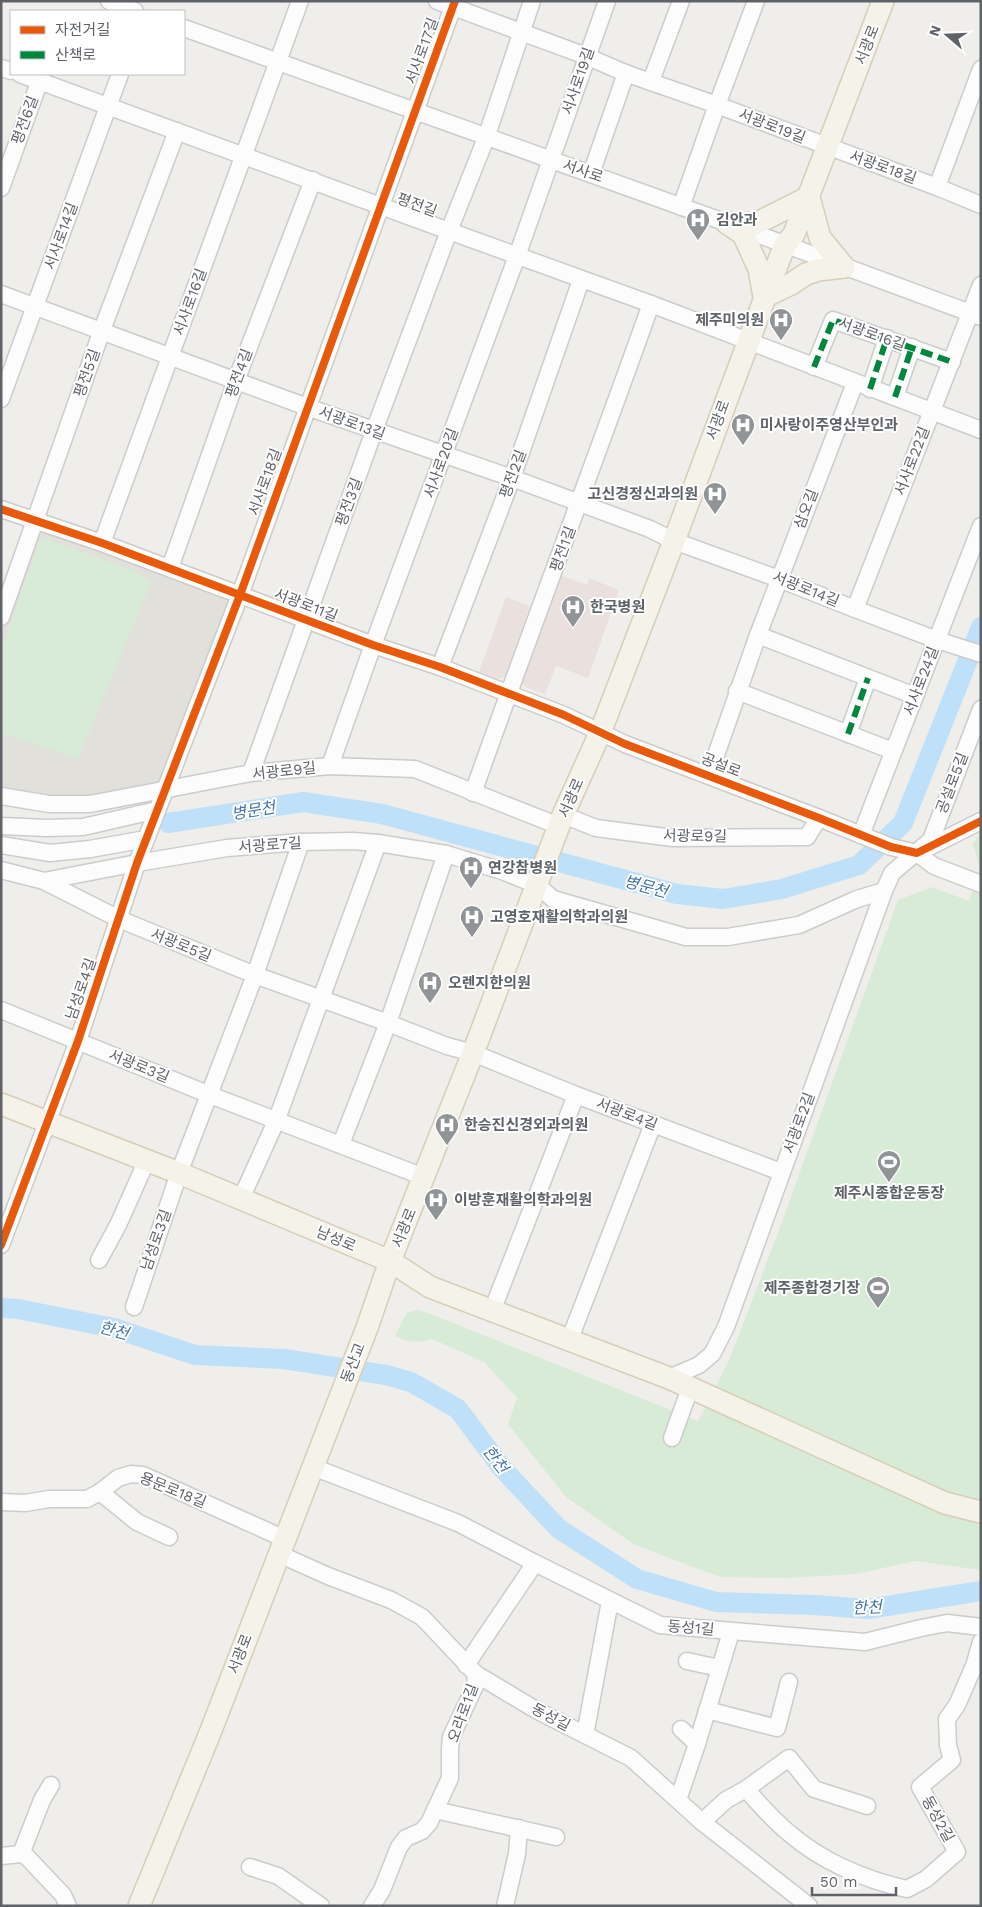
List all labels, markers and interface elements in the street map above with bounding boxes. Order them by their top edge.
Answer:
legend [10,10,185,75]
north arrow [922,10,972,60]
street label: 서사로17길 [402,15,442,87]
text: 자전거길 [55,21,110,39]
street label: 서광로 [851,22,883,68]
text: N [925,23,944,38]
street label: 서사로19길 [558,45,598,117]
text: 산책로 [55,46,96,64]
street label: 평전6길 [8,93,42,147]
street label: 서광로19길 [736,105,808,147]
street label: 서광로18길 [847,147,919,187]
street label: 서사로 [560,156,606,186]
street label: 평전길 [394,189,440,221]
street label: 서사로14길 [41,200,81,272]
hospital icon: 김안과 [685,207,711,241]
place label: 김안과 [716,211,758,229]
street label: 서사로16길 [170,266,210,338]
hospital icon: 제주미의원 [768,307,794,341]
place label: 제주미의원 [695,311,764,329]
street label: 서광로16길 [836,314,908,354]
street label: 평전5길 [70,346,104,400]
street label: 평전4길 [222,346,256,400]
street label: 서광로 [702,397,734,443]
street label: 서광로13길 [316,403,388,443]
hospital icon: 미사랑이주영산부인과 [730,412,756,446]
place label: 미사랑이주영산부인과 [760,416,898,434]
street label: 서사로22길 [891,424,933,498]
street label: 서사로20길 [420,425,462,501]
street label: 서사로18길 [245,446,285,518]
street label: 평전2길 [496,447,530,501]
street label: 평전3길 [332,475,366,529]
hospital icon: 고신경정신과의원 [702,481,728,515]
place label: 고신경정신과의원 [588,485,698,503]
street label: 삼오길 [790,486,822,532]
street label: 평전1길 [546,524,580,574]
street label: 서광로14길 [770,568,842,610]
street label: 서광로11길 [272,585,340,625]
hospital icon: 한국병원 [560,594,586,628]
place label: 한국병원 [590,598,645,616]
street label: 서사로24길 [900,644,942,718]
street label: 공설로 [698,749,744,781]
street label: 공설로5길 [932,750,972,816]
street label: 서광로9길 [251,759,317,783]
street label: 서광로 [554,775,588,821]
water label: 병문천 [230,797,279,823]
street label: 서광로9길 [663,826,727,846]
street label: 서광로7길 [238,834,302,856]
hospital icon: 연강참병원 [458,855,484,889]
place label: 연강참병원 [488,859,557,877]
water label: 병문천 [622,872,672,902]
hospital icon: 고영호재활의학과의원 [459,904,485,938]
place label: 고영호재활의학과의원 [490,908,628,926]
street label: 서광로5길 [148,925,214,965]
street label: 남성로4길 [62,956,100,1022]
hospital icon: 오렌지한의원 [417,970,443,1004]
place label: 오렌지한의원 [448,974,531,992]
street label: 서광로3길 [106,1046,172,1086]
street label: 서광로2길 [780,1090,818,1156]
street label: 서광로4길 [594,1094,660,1134]
hospital icon: 한승진신경외과의원 [434,1112,460,1146]
place label: 한승진신경외과의원 [464,1116,588,1134]
sports icon: 제주시종합운동장 [876,1149,902,1183]
place label: 제주시종합운동장 [834,1184,944,1202]
hospital icon: 이방훈재활의학과의원 [423,1187,449,1221]
place label: 이방훈재활의학과의원 [454,1191,592,1209]
street label: 서광로 [388,1205,420,1251]
street label: 남성로3길 [137,1207,175,1273]
street label: 남성로 [313,1223,359,1255]
sports icon: 제주종합경기장 [865,1275,891,1309]
place label: 제주종합경기장 [763,1279,860,1297]
water label: 한천 [97,1317,133,1344]
street label: 동산교 [337,1340,369,1386]
water label: 한천 [479,1442,514,1479]
street label: 용문로18길 [137,1468,209,1512]
water label: 한천 [852,1597,884,1618]
street label: 동성1길 [667,1617,715,1639]
street label: 서광로 [224,1631,256,1677]
street label: 오라로1길 [444,1681,482,1745]
street label: 동성길 [528,1699,574,1735]
street label: 동성2길 [918,1793,958,1845]
scale bar [812,1864,896,1896]
text: 50 m [820,1873,857,1891]

